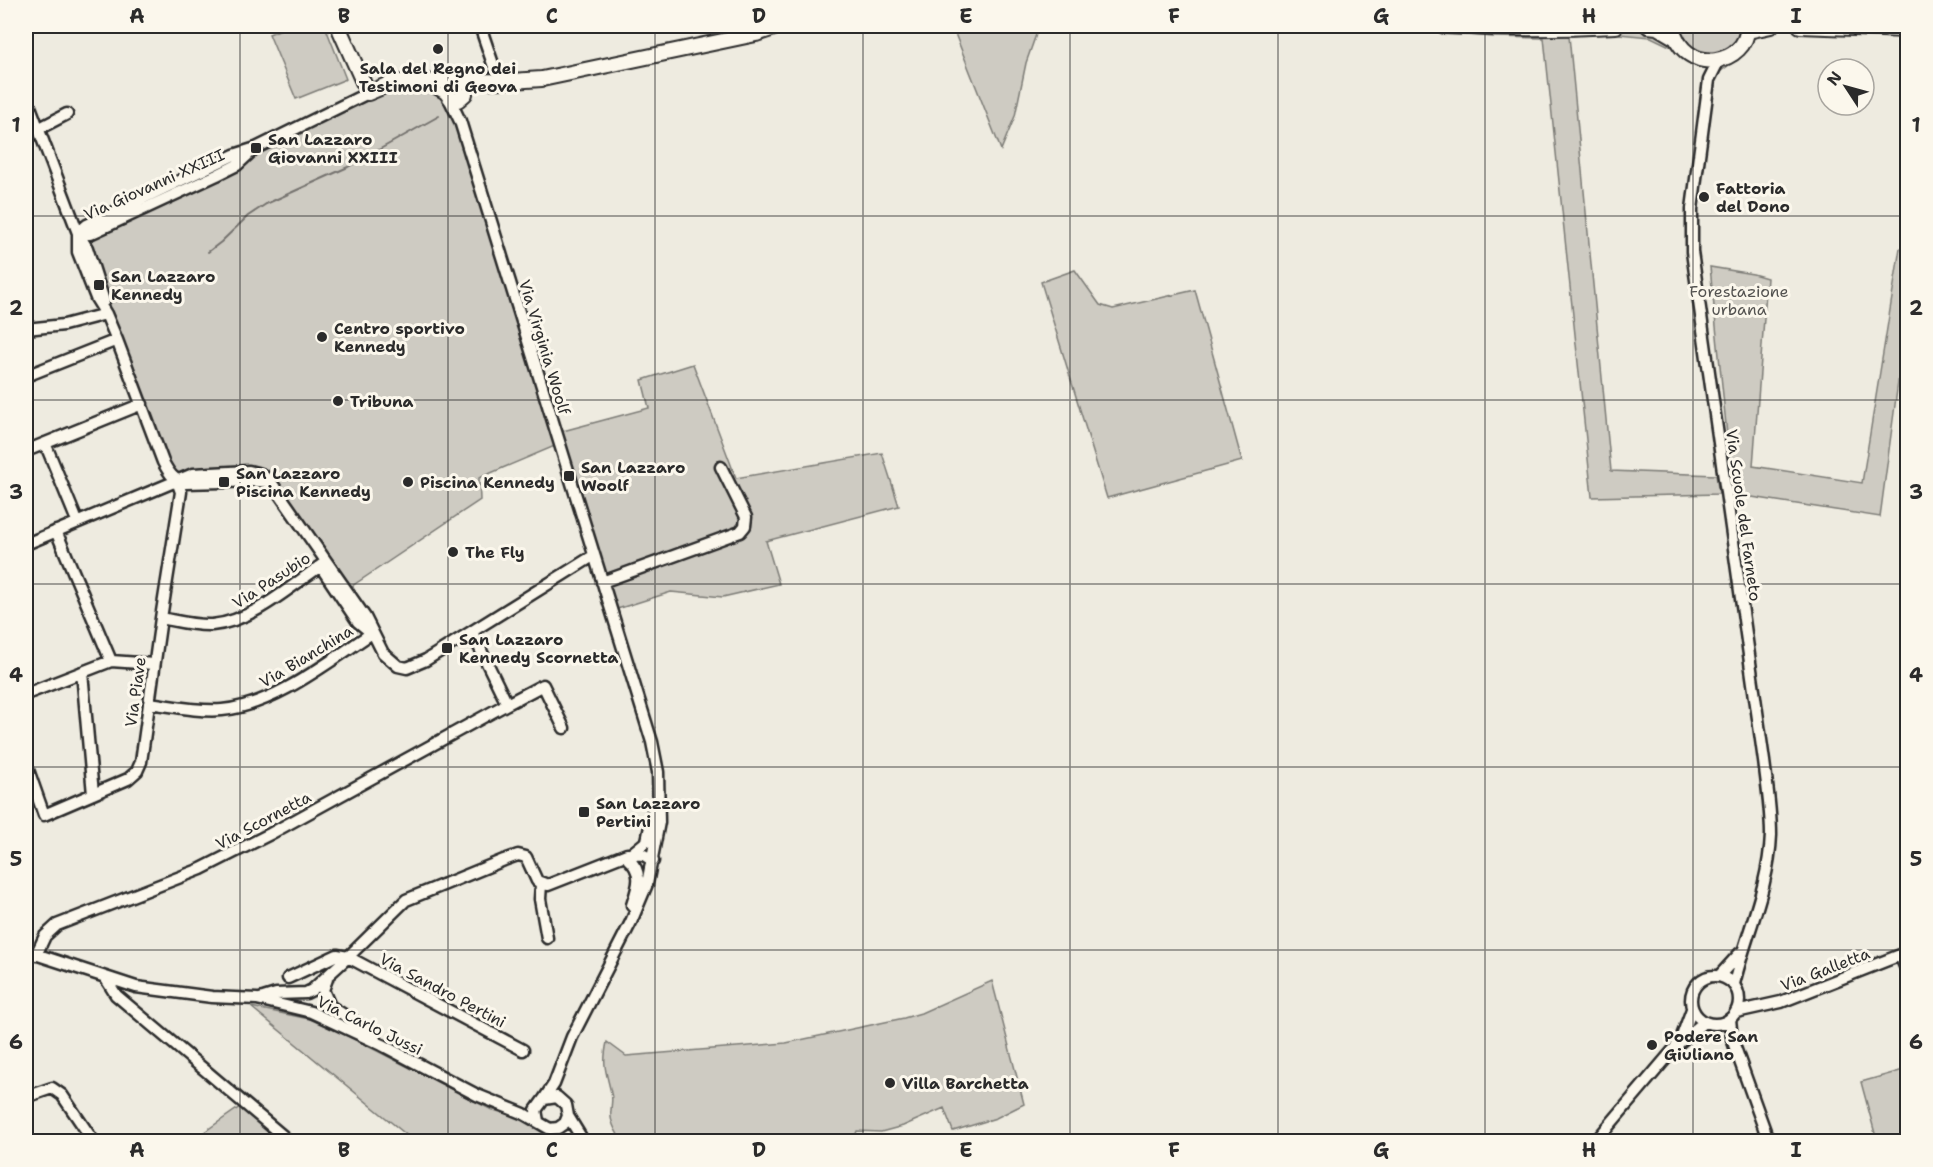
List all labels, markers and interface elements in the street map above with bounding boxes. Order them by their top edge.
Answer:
text: A [129,3,145,29]
text: B [338,3,350,29]
text: C [546,3,558,29]
text: D [752,3,766,29]
text: E [959,3,973,29]
text: F [1168,3,1180,29]
text: G [1373,3,1389,29]
text: H [1582,3,1596,29]
text: I [1790,3,1802,29]
marker: Sala del Regno dei Testimoni di Geova [431,42,445,56]
north arrow [1816,57,1876,117]
place label: Sala del Regno dei Testimoni di Geova [359,58,517,97]
text: N [1822,67,1846,90]
text: 1 [11,112,21,138]
text: 1 [1911,112,1921,138]
place label: San Lazzaro Giovanni XXIII [268,129,398,168]
marker: San Lazzaro Giovanni XXIII [249,141,263,155]
street label: Via Giovanni XXIII [80,144,228,225]
place label: Fattoria del Dono [1716,178,1790,217]
marker: Fattoria del Dono [1697,190,1711,204]
place label: San Lazzaro Kennedy [111,266,215,305]
street label: Via Virginia Woolf [514,277,575,418]
marker: San Lazzaro Kennedy [92,278,106,292]
park label: Forestazione urbana [1689,281,1789,320]
text: 2 [9,295,23,321]
text: 2 [1909,295,1923,321]
place label: Centro sportivo Kennedy [334,318,465,357]
marker: Centro sportivo Kennedy [315,330,329,344]
place label: Tribuna [350,391,414,412]
marker: Tribuna [331,394,345,408]
street label: Via Scuole del Farneto [1721,428,1766,602]
place label: San Lazzaro Woolf [581,457,685,496]
place label: San Lazzaro Piscina Kennedy [236,463,371,502]
marker: San Lazzaro Woolf [562,469,576,483]
place label: Piscina Kennedy [420,472,555,493]
marker: San Lazzaro Piscina Kennedy [217,475,231,489]
marker: Piscina Kennedy [401,475,415,489]
text: 3 [9,479,23,505]
text: 3 [1909,479,1923,505]
place label: The Fly [465,542,525,563]
marker: The Fly [446,545,460,559]
street label: Via Pasubio [228,547,314,613]
street label: Via Bianchina [256,620,357,693]
place label: San Lazzaro Kennedy Scornetta [459,629,619,668]
marker: San Lazzaro Kennedy Scornetta [440,641,454,655]
street label: Via Piave [120,656,151,729]
text: 4 [9,662,23,688]
text: 4 [1909,662,1923,688]
street label: Via Scornetta [212,786,315,854]
place label: San Lazzaro Pertini [596,793,700,832]
marker: San Lazzaro Pertini [577,805,591,819]
text: 5 [10,846,22,872]
text: 5 [1910,846,1922,872]
street label: Via Galletta [1778,943,1873,996]
street label: Via Sandro Pertini [376,948,510,1033]
street label: Via Carlo Jussi [314,991,426,1060]
place label: Podere San Giuliano [1664,1026,1758,1065]
text: 6 [9,1029,23,1055]
text: 6 [1909,1029,1923,1055]
marker: Podere San Giuliano [1645,1038,1659,1052]
place label: Villa Barchetta [902,1073,1029,1094]
marker: Villa Barchetta [883,1076,897,1090]
text: A [129,1137,145,1163]
text: B [338,1137,350,1163]
text: C [546,1137,558,1163]
text: D [752,1137,766,1163]
text: E [959,1137,973,1163]
text: F [1168,1137,1180,1163]
text: G [1373,1137,1389,1163]
text: H [1582,1137,1596,1163]
text: I [1790,1137,1802,1163]

